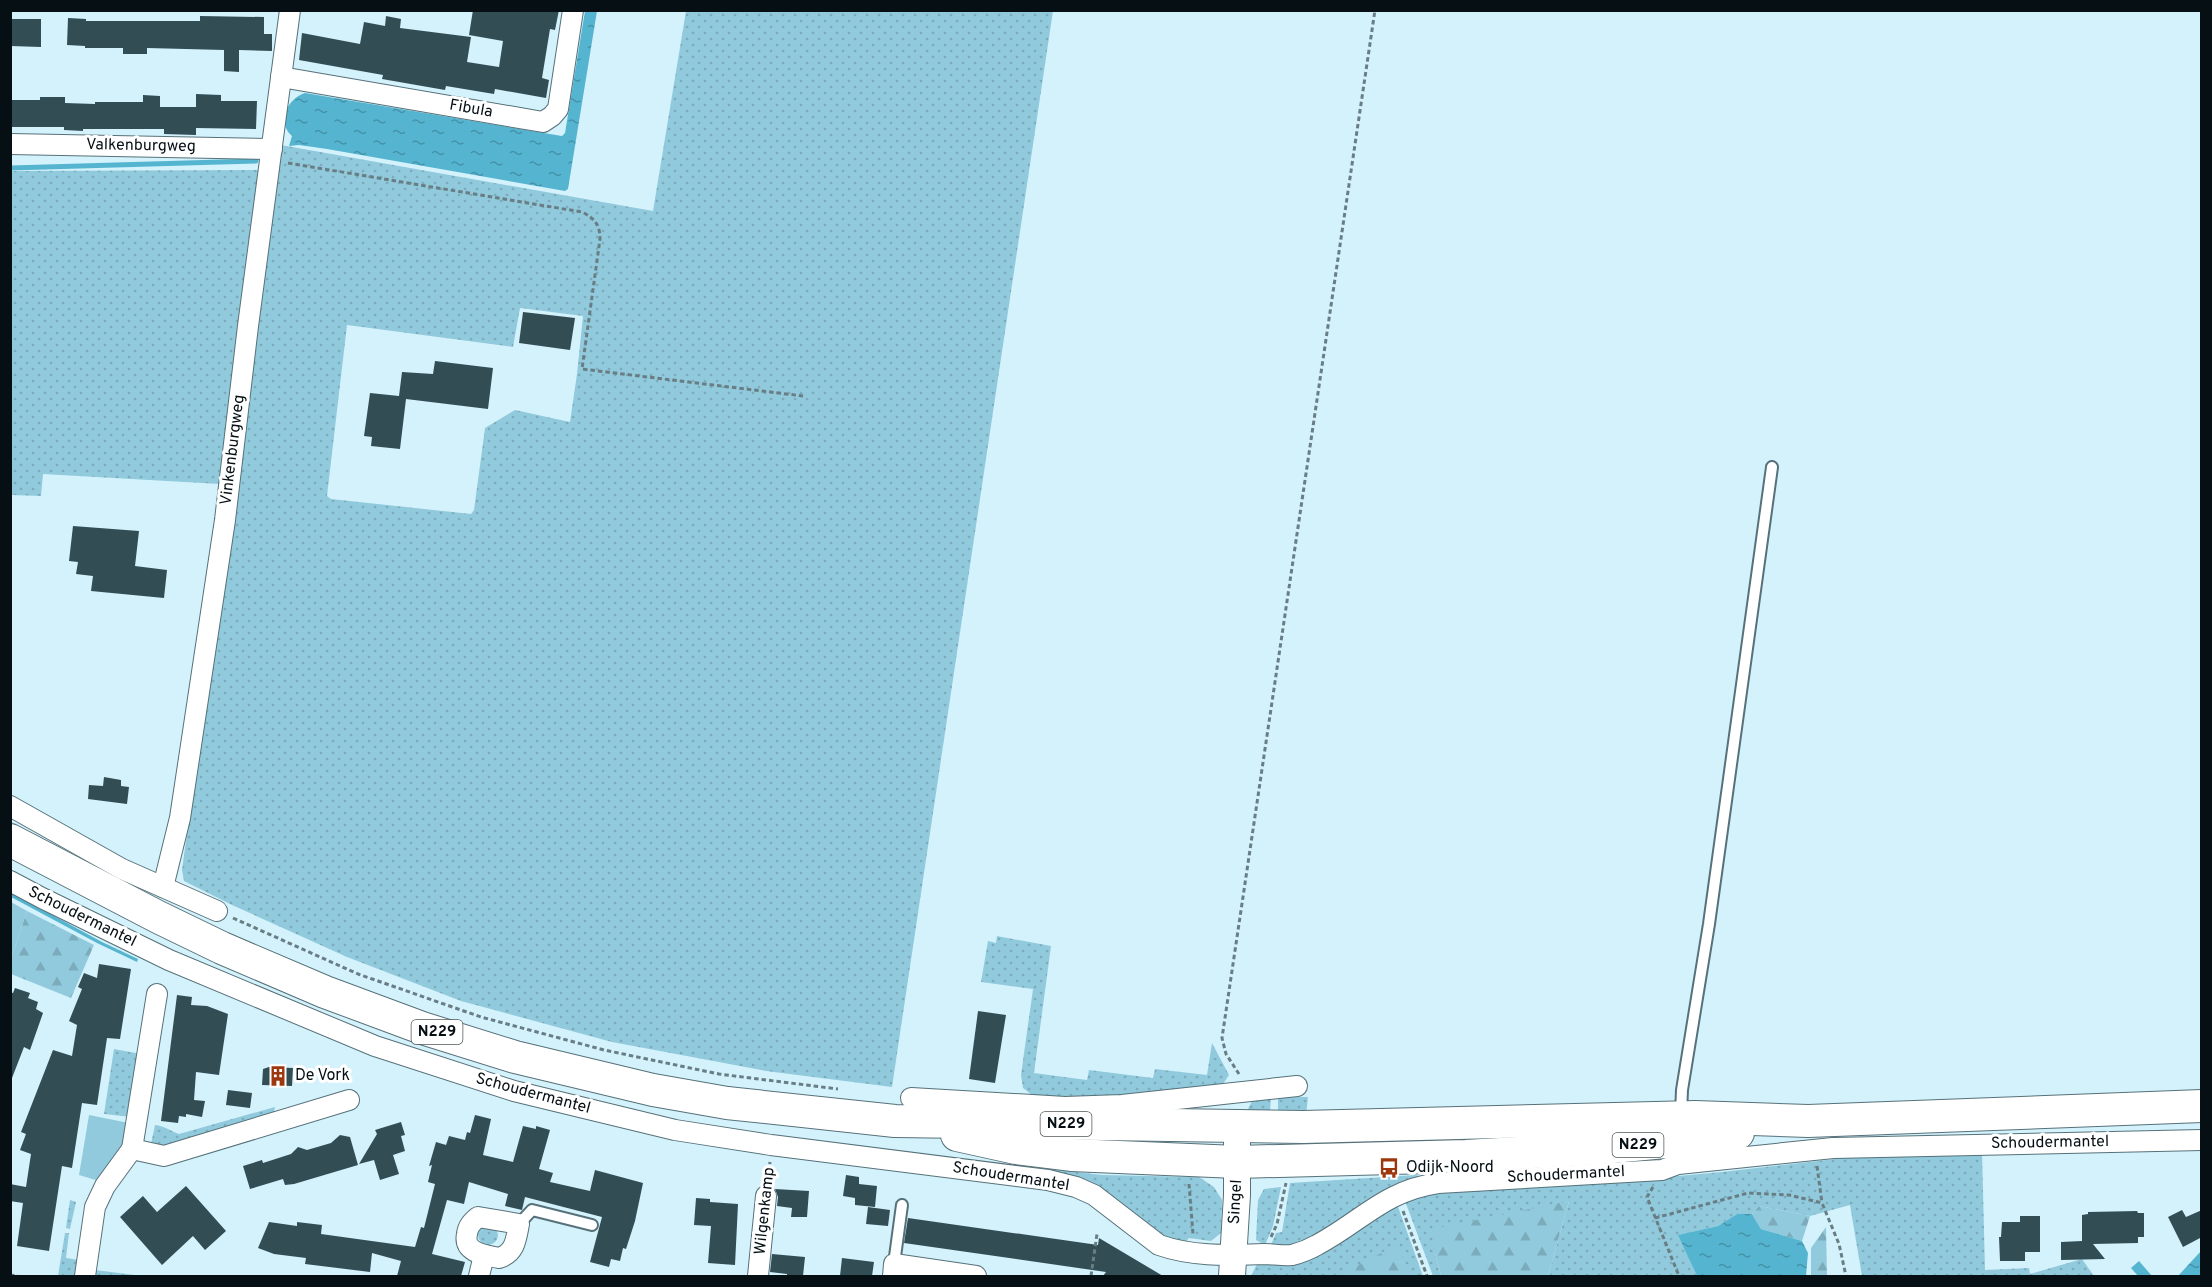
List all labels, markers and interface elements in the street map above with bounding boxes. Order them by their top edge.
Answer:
street label: Fibula [448,95,494,123]
street label: Valkenburgweg [86,135,196,157]
street label: Vinkenburgweg [216,393,250,507]
street label: Schoudermantel [25,882,139,952]
road number: N229 [412,1020,462,1044]
building icon: De Vork [266,1064,290,1088]
place label: De Vork [295,1066,350,1086]
street label: Schoudermantel [473,1069,593,1119]
road number: N229 [1040,1112,1092,1136]
street label: Schoudermantel [1991,1132,2109,1154]
road number: N229 [1612,1133,1664,1157]
bus stop icon: Odijk-Noord [1377,1156,1401,1180]
street label: Schoudermantel [951,1158,1071,1196]
place label: Odijk-Noord [1406,1158,1494,1178]
street label: Schoudermantel [1507,1162,1625,1188]
street label: Wilgenkamp [750,1166,780,1256]
street label: Singel [1225,1179,1247,1225]

